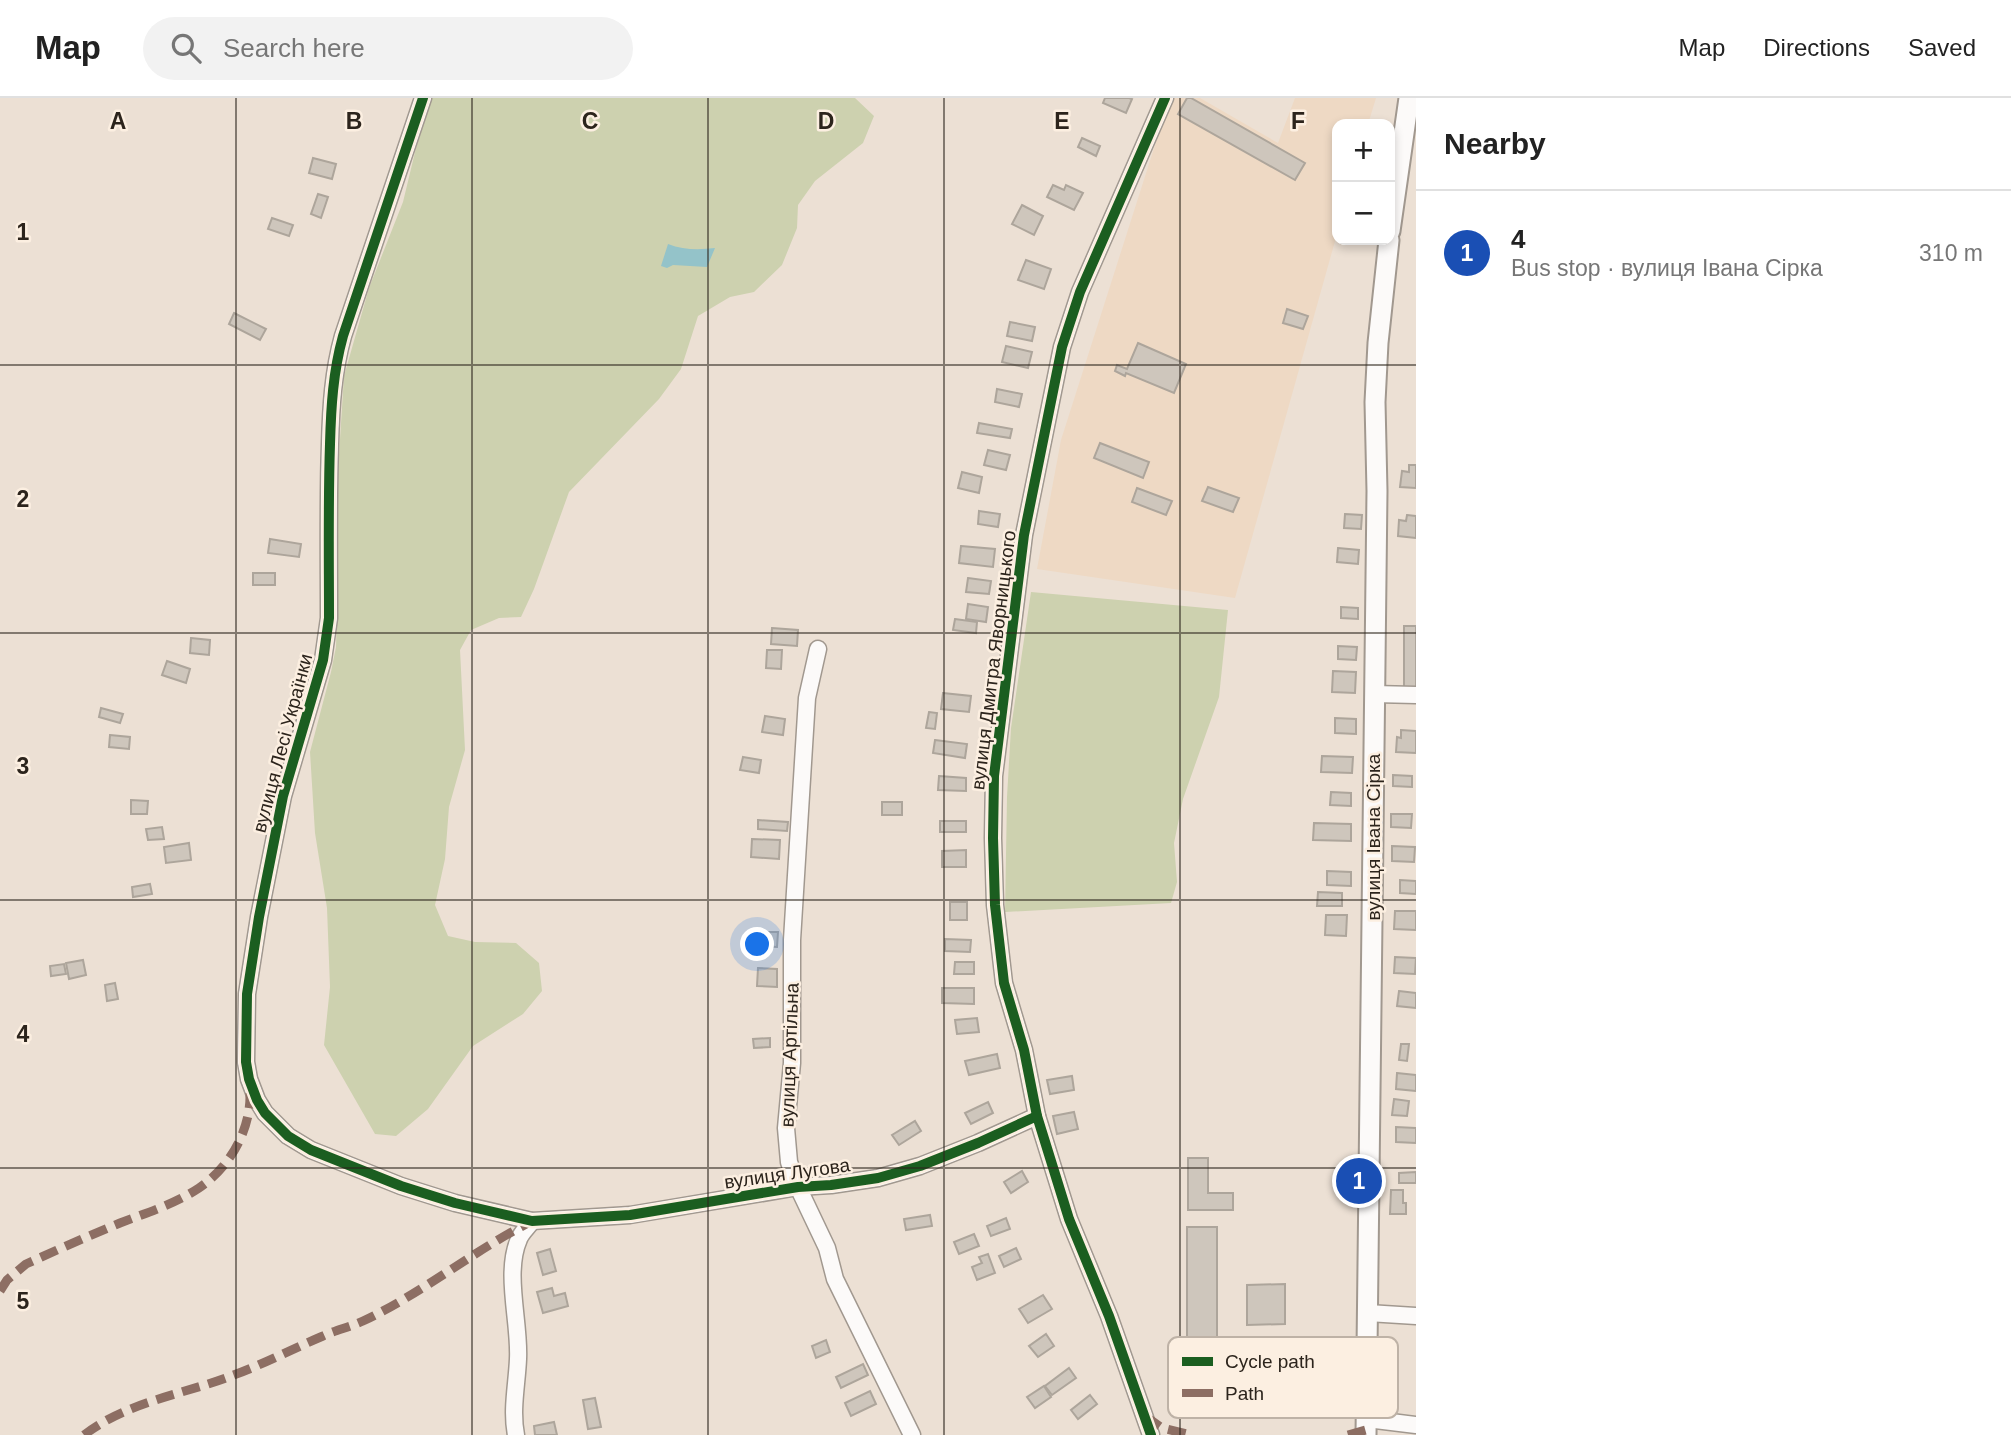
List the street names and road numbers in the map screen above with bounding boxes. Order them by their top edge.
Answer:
street label: вулиця Дмитра Яворницького [967,529,1020,791]
street label: вулиця Лесі Українки [248,651,316,835]
street label: вулиця Івана Сірка [1363,753,1384,920]
street label: вулиця Артільна [776,982,803,1128]
street label: вулиця Лугова [723,1154,852,1193]

